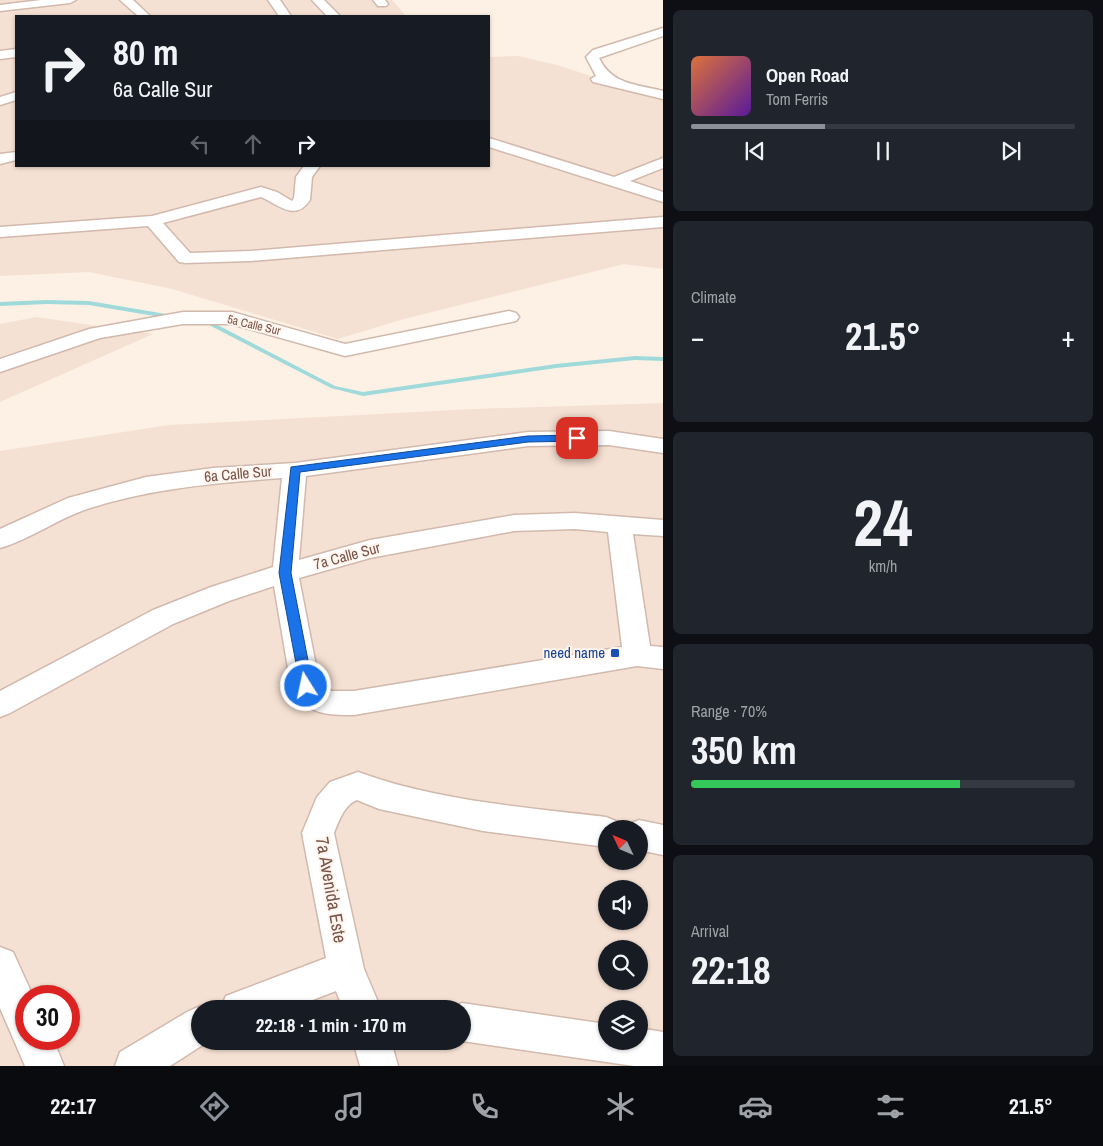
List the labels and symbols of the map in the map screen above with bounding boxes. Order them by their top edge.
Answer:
street label: 5a Calle Sur [226,311,283,339]
pin [556,417,598,459]
street label: 6a Calle Sur [203,460,273,487]
street label: 7a Calle Sur [311,537,382,574]
place label: need name [543,642,605,663]
marker: need name [609,647,621,659]
position arrow [279,659,331,711]
north arrow [598,820,648,870]
street label: 7a Avenida Este [310,835,353,945]
speed limit sign: 30 [15,985,80,1050]

